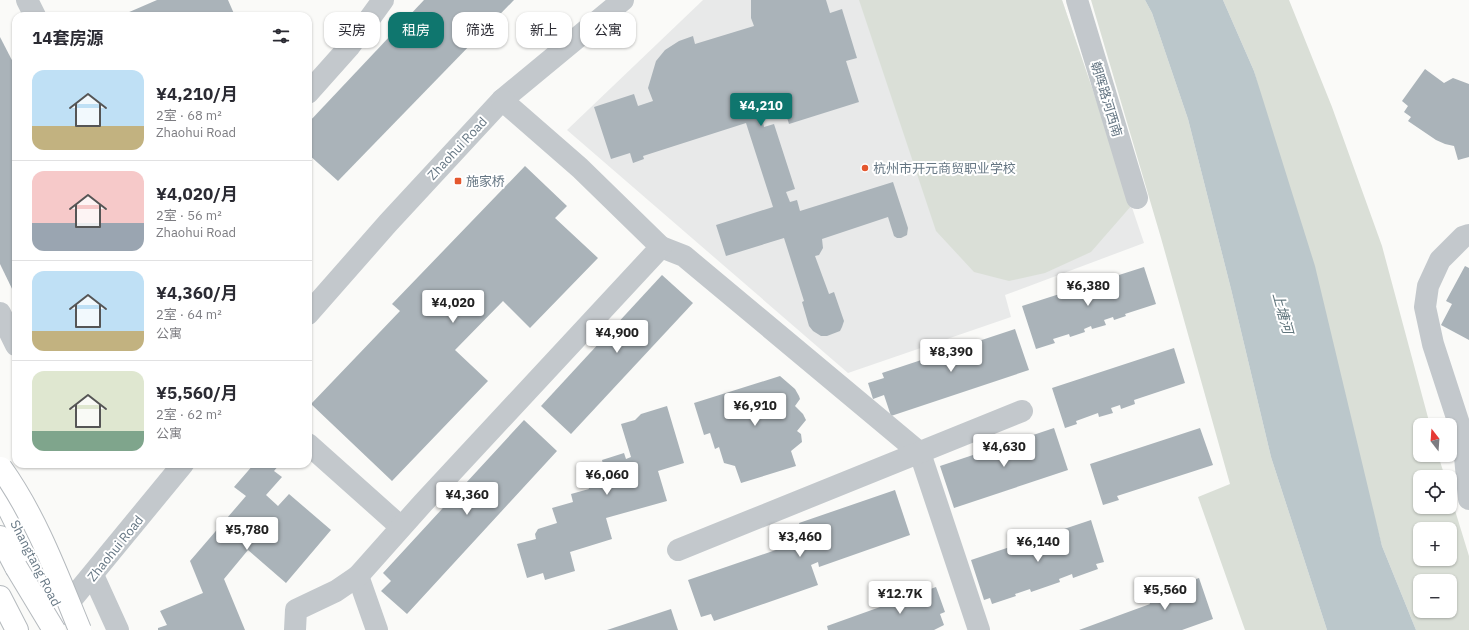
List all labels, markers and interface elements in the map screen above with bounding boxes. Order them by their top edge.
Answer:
chip: 买房 [324,12,380,48]
chip: 租房 [388,12,444,48]
chip: 筛选 [452,12,508,48]
chip: 新上 [516,12,572,48]
chip: 公寓 [580,12,636,48]
icon: filters [270,25,292,47]
text: 14套房源 [32,27,103,49]
street label: 朝晖路河西南 [1087,59,1126,139]
text: ¥4,210/月 [156,83,238,105]
icon: home [64,86,112,134]
pin: ¥4,210 [728,93,794,127]
text: ¥4,210 [739,97,783,114]
text: 2室 · 68 m² [156,107,222,124]
street label: Zhaohui Road [424,113,491,183]
text: Zhaohui Road [156,124,236,141]
place label: 杭州市开元商贸职业学校 [873,160,1016,177]
marker: 杭州市开元商贸职业学校 [860,163,870,173]
place label: 施家桥 [466,173,505,190]
marker: 施家桥 [453,176,463,186]
text: ¥4,020/月 [156,183,238,205]
icon: home [64,187,112,235]
text: 2室 · 56 m² [156,207,222,224]
text: Zhaohui Road [156,224,236,241]
pin: ¥6,380 [1055,273,1121,307]
text: ¥6,380 [1066,277,1110,294]
text: ¥4,360/月 [156,282,238,304]
icon: home [64,287,112,335]
pin: ¥4,020 [420,290,486,324]
water label: 上塘河 [1269,290,1298,339]
text: ¥4,020 [431,294,475,311]
text: 2室 · 64 m² [156,306,222,323]
pin: ¥4,900 [584,320,650,354]
text: ¥4,900 [595,324,639,341]
text: 公寓 [156,325,182,342]
pin: ¥8,390 [918,339,984,373]
text: ¥8,390 [929,343,973,360]
text: ¥5,560/月 [156,382,238,404]
icon: home [64,387,112,435]
pin: ¥6,910 [722,393,788,427]
text: ¥6,910 [733,397,777,414]
text: 2室 · 62 m² [156,406,222,423]
north arrow [1413,418,1457,462]
map controls [1413,418,1457,618]
text: 公寓 [156,425,182,442]
pin: ¥4,630 [971,434,1037,468]
text: ¥4,630 [982,438,1026,455]
pin: ¥6,060 [574,462,640,496]
text: ¥6,060 [585,466,629,483]
button: locate [1413,470,1457,514]
pin: ¥4,360 [434,482,500,516]
text: ¥4,360 [445,486,489,503]
street label: Zhaohui Road [84,512,147,585]
street label: Shangtang Road [6,517,65,609]
pin: ¥5,780 [214,517,280,551]
text: ¥5,780 [225,521,269,538]
button: + [1413,522,1457,566]
pin: ¥3,460 [767,524,833,558]
text: ¥3,460 [778,528,822,545]
pin: ¥6,140 [1005,529,1071,563]
text: ¥6,140 [1016,533,1060,550]
button: − [1413,574,1457,618]
pin: ¥5,560 [1132,577,1198,611]
pin: ¥12.7K [867,581,933,615]
text: ¥5,560 [1143,581,1187,598]
text: ¥12.7K [878,585,922,602]

